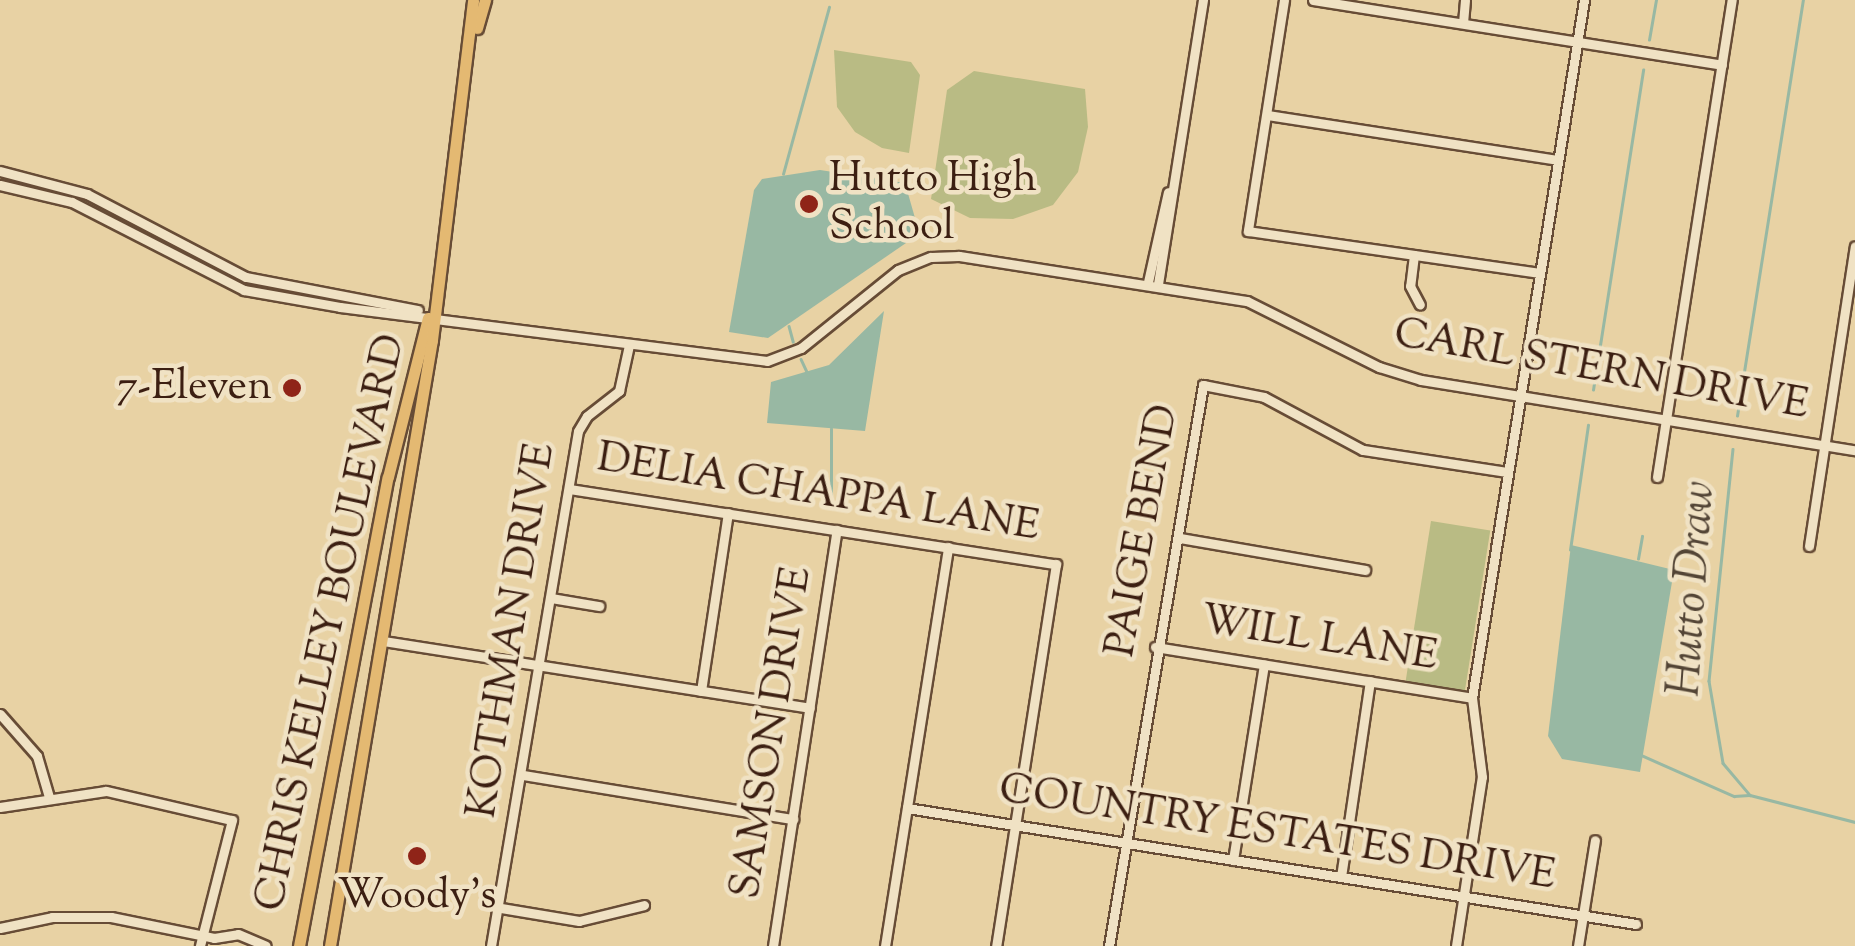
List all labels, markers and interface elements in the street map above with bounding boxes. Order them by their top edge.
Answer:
place label: Hutto High School [829,155,1037,254]
marker: Hutto High School [798,193,820,215]
street label: CARL STERN DRIVE [1390,310,1812,432]
street label: CHRIS KELLEY BOULEVARD [246,330,418,916]
place label: 7-Eleven [117,363,272,413]
marker: 7-Eleven [281,377,303,399]
street label: PAIGE BEND [1097,401,1191,661]
street label: DELIA CHAPPA LANE [593,434,1043,554]
street label: KOTHMAN DRIVE [458,440,568,822]
water label: Hutto Draw [1660,480,1728,698]
street label: SAMSON DRIVE [722,564,824,902]
street label: WILL LANE [1197,596,1441,684]
street label: COUNTRY ESTATES DRIVE [995,765,1559,903]
marker: Woody's [406,845,428,867]
place label: Woody's [337,872,497,922]

